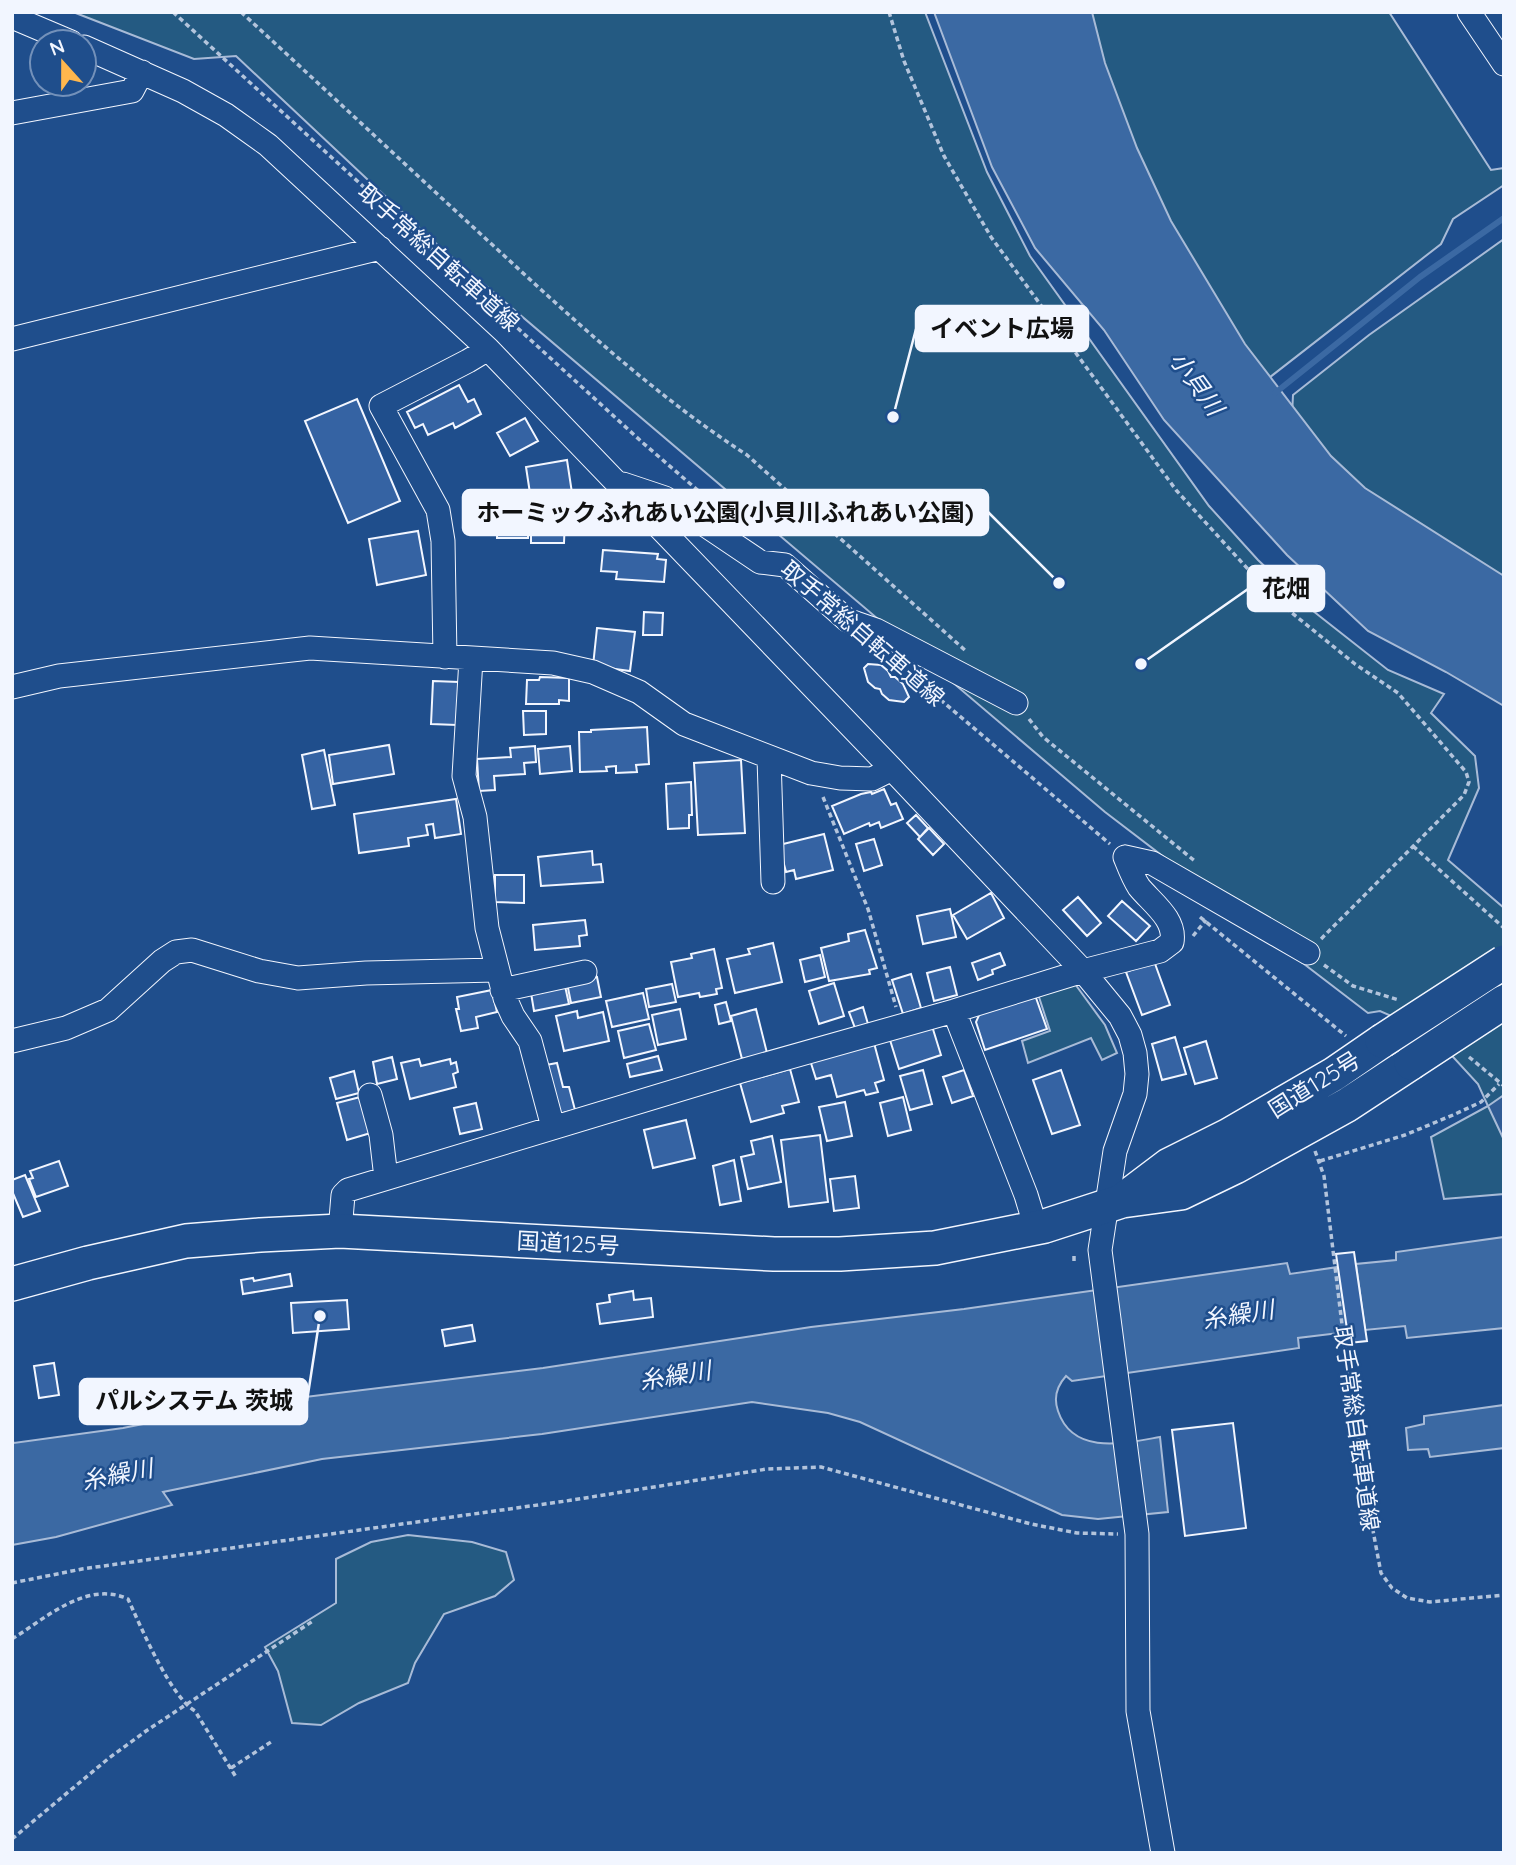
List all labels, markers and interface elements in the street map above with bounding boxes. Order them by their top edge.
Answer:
north arrow [28,28,98,98]
text: N [46,33,68,61]
street label: 取手常総自転車道線 [352,177,526,337]
callout: イベント広場 [916,306,1088,351]
text: イベント広場 [930,313,1074,343]
water label: 小貝川 [1164,345,1232,423]
callout: ホーミックふれあい公園(小貝川ふれあい公園) [463,490,988,535]
text: ホーミックふれあい公園(小貝川ふれあい公園) [476,497,974,527]
street label: 取手常総自転車道線 [775,554,951,712]
callout: 花畑 [1248,566,1324,611]
text: 花畑 [1262,573,1310,603]
street label: 国道125号 [1263,1044,1365,1124]
street label: 国道125号 [516,1226,620,1260]
water label: 糸繰川 [1200,1293,1279,1334]
street label: 取手常総自転車道線 [1328,1323,1386,1533]
water label: 糸繰川 [637,1354,716,1395]
callout: パルシステム 茨城 [80,1379,307,1424]
text: パルシステム 茨城 [95,1385,293,1415]
water label: 糸繰川 [79,1452,158,1496]

